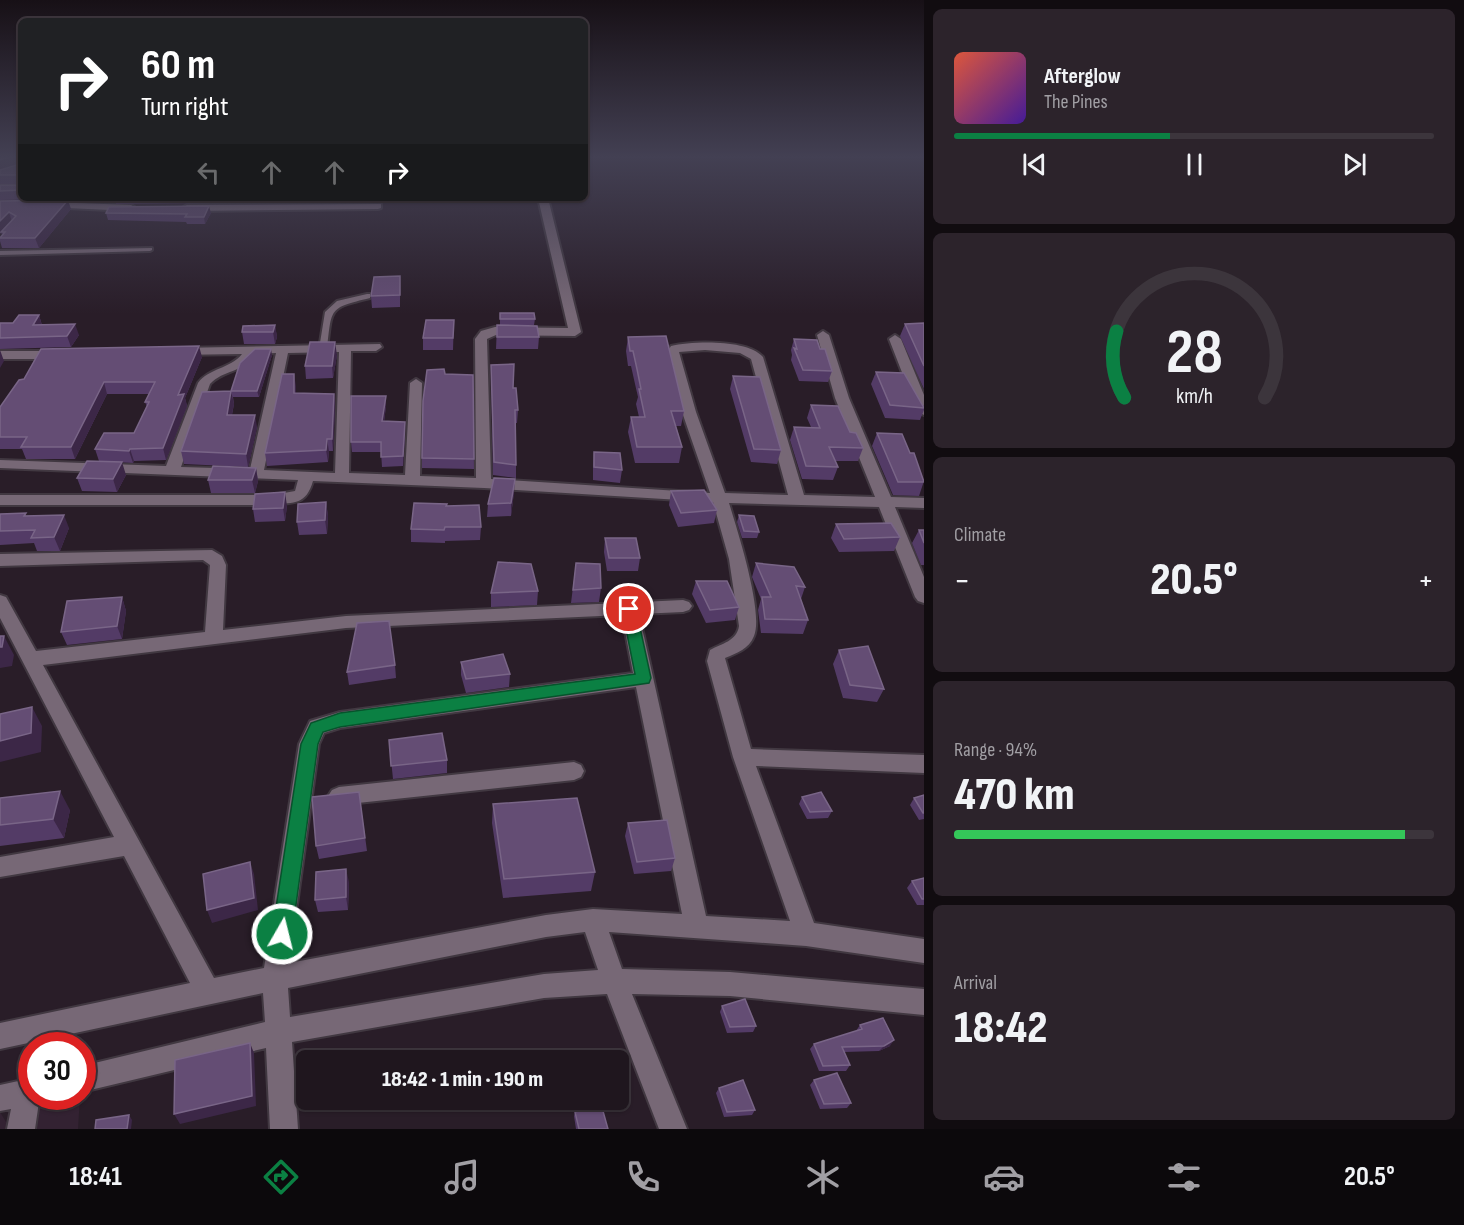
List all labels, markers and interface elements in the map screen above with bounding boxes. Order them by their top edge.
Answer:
text: 60 m [141,40,215,91]
icon: right [42,42,120,120]
text: Afterglow [1044,63,1121,90]
text: The Pines [1044,90,1108,114]
text: Turn right [141,91,228,123]
icon: previous [1018,148,1051,181]
icon: pause [1178,148,1211,181]
icon: next [1338,148,1371,181]
icon: left [192,156,225,189]
icon: ahead [255,156,288,189]
icon: ahead [318,156,351,189]
icon: right [381,156,414,189]
text: 28 [1166,316,1222,391]
text: km/h [1175,384,1213,409]
text: Climate [954,523,1006,547]
text: 20.5° [1150,553,1238,608]
text: − [954,561,970,601]
text: + [1418,561,1434,601]
pin [603,583,654,634]
icon: arrive [612,592,645,625]
text: Range · 94% [954,738,1037,762]
text: 470 km [954,768,1074,823]
position arrow [250,902,314,966]
text: Arrival [954,971,997,995]
text: 18:42 [954,1001,1047,1056]
speed limit sign: 30 [18,1032,96,1110]
text: 18:42 · 1 min · 190 m [382,1066,543,1093]
icon: directions [260,1156,302,1198]
icon: music [441,1156,483,1198]
icon: phone [622,1156,664,1198]
icon: climate [802,1156,844,1198]
icon: car [983,1156,1025,1198]
icon: filters [1163,1156,1205,1198]
text: 18:41 [69,1161,122,1193]
text: 20.5° [1344,1161,1395,1193]

